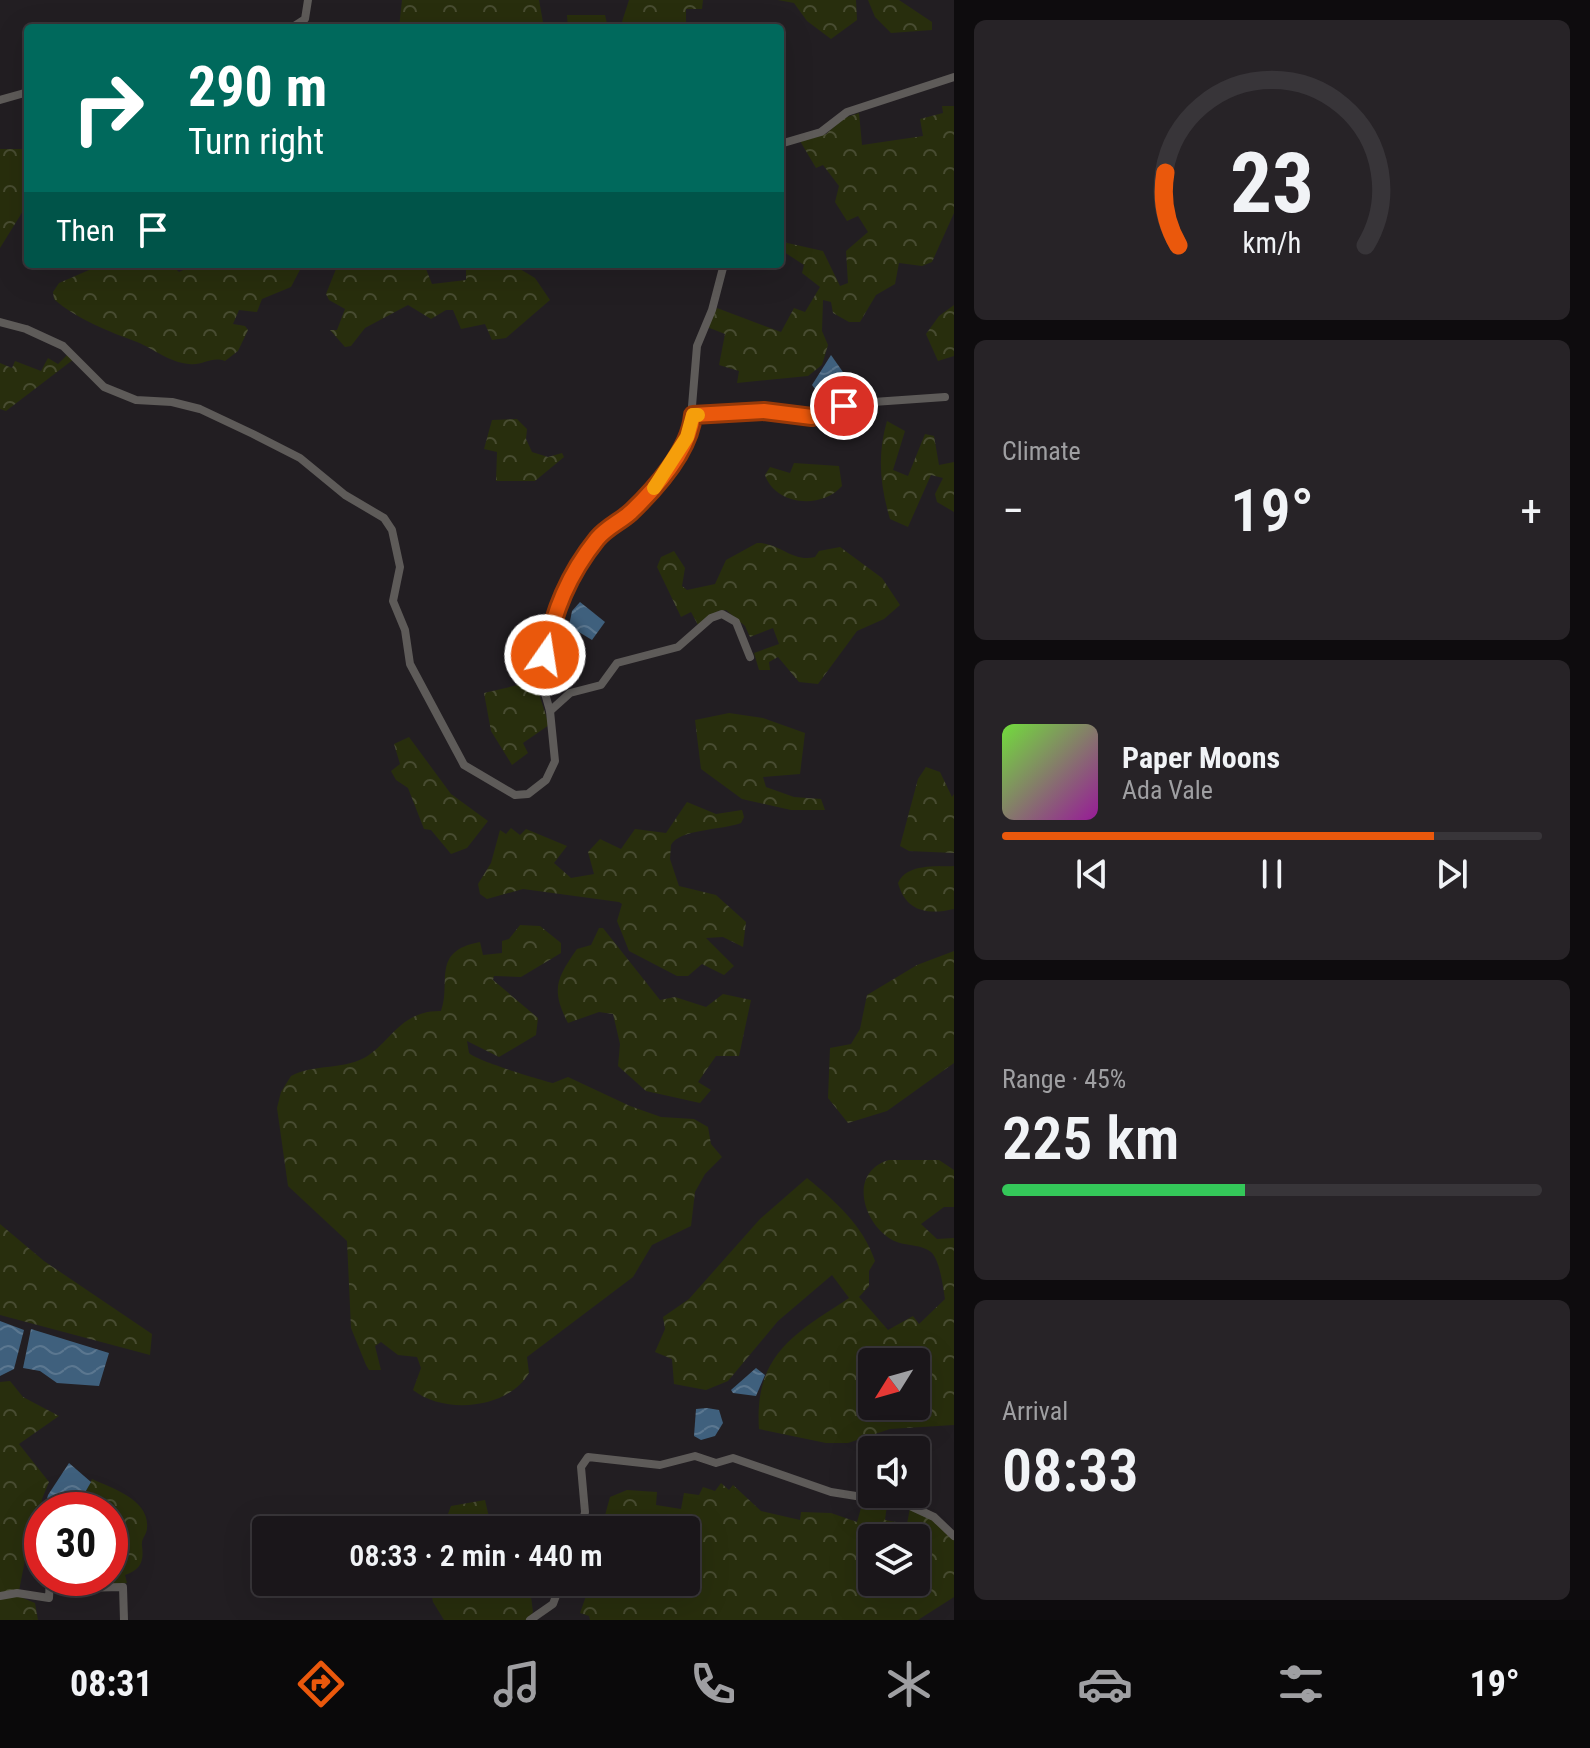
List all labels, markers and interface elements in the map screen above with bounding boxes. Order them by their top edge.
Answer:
text: 290 m [188,54,327,120]
icon: right [56,56,160,160]
text: Turn right [188,121,324,163]
text: 23 [1230,135,1314,232]
icon: arrive [131,208,175,252]
text: Then [56,213,115,248]
text: km/h [1243,226,1301,260]
pin [810,372,878,440]
icon: arrive [822,384,866,428]
text: Climate [1002,436,1081,466]
text: 19° [1230,475,1314,546]
text: − [1002,485,1024,537]
text: + [1520,485,1542,537]
position arrow [503,613,587,697]
text: Paper Moons [1122,740,1280,775]
text: Ada Vale [1122,775,1213,805]
icon: previous [1070,852,1114,896]
icon: pause [1250,852,1294,896]
icon: next [1430,852,1474,896]
text: Range · 45% [1002,1064,1126,1094]
text: 225 km [1002,1103,1179,1174]
north arrow [858,1348,930,1420]
map controls [858,1348,930,1596]
text: Arrival [1002,1396,1068,1426]
text: 08:33 [1002,1435,1139,1506]
button: sound [858,1436,930,1508]
speed limit sign: 30 [24,1492,128,1596]
button: layers [858,1524,930,1596]
text: 08:33 · 2 min · 440 m [349,1538,603,1573]
icon: directions [293,1656,349,1712]
icon: music [489,1656,545,1712]
icon: phone [685,1656,741,1712]
icon: climate [881,1656,937,1712]
icon: car [1077,1656,1133,1712]
icon: filters [1273,1656,1329,1712]
text: 08:31 [70,1663,153,1705]
text: 19° [1469,1663,1520,1705]

